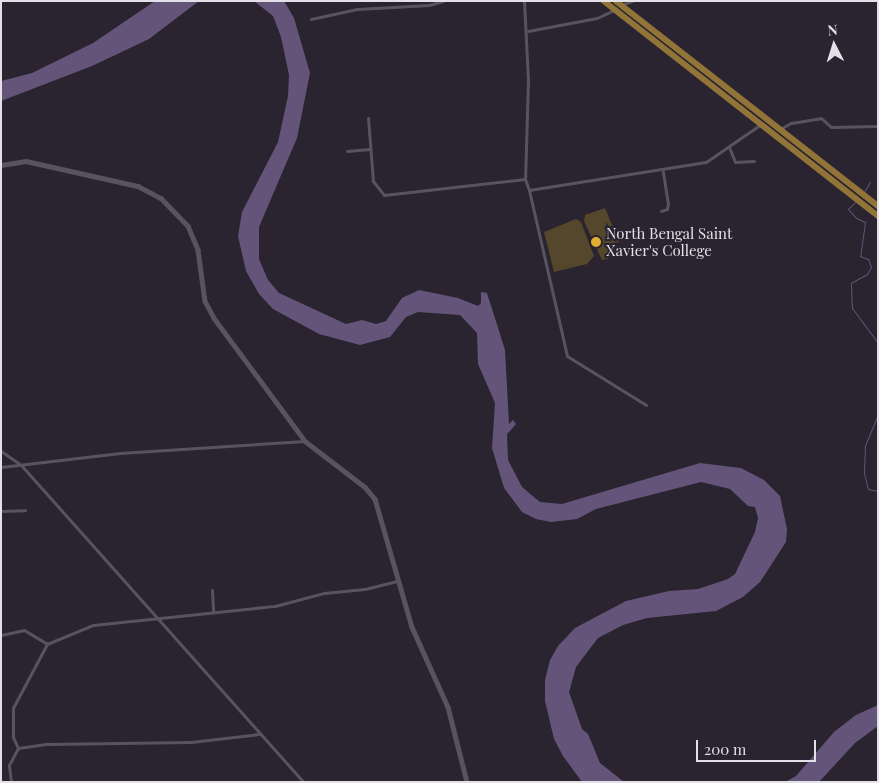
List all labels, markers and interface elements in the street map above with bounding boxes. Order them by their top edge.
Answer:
north arrow [809,20,859,70]
text: N [827,20,839,39]
place label: North Bengal Saint Xavier's College [606,224,732,259]
marker: North Bengal Saint Xavier's College [590,236,602,248]
scale bar [699,730,819,762]
text: 200 m [704,739,746,759]

